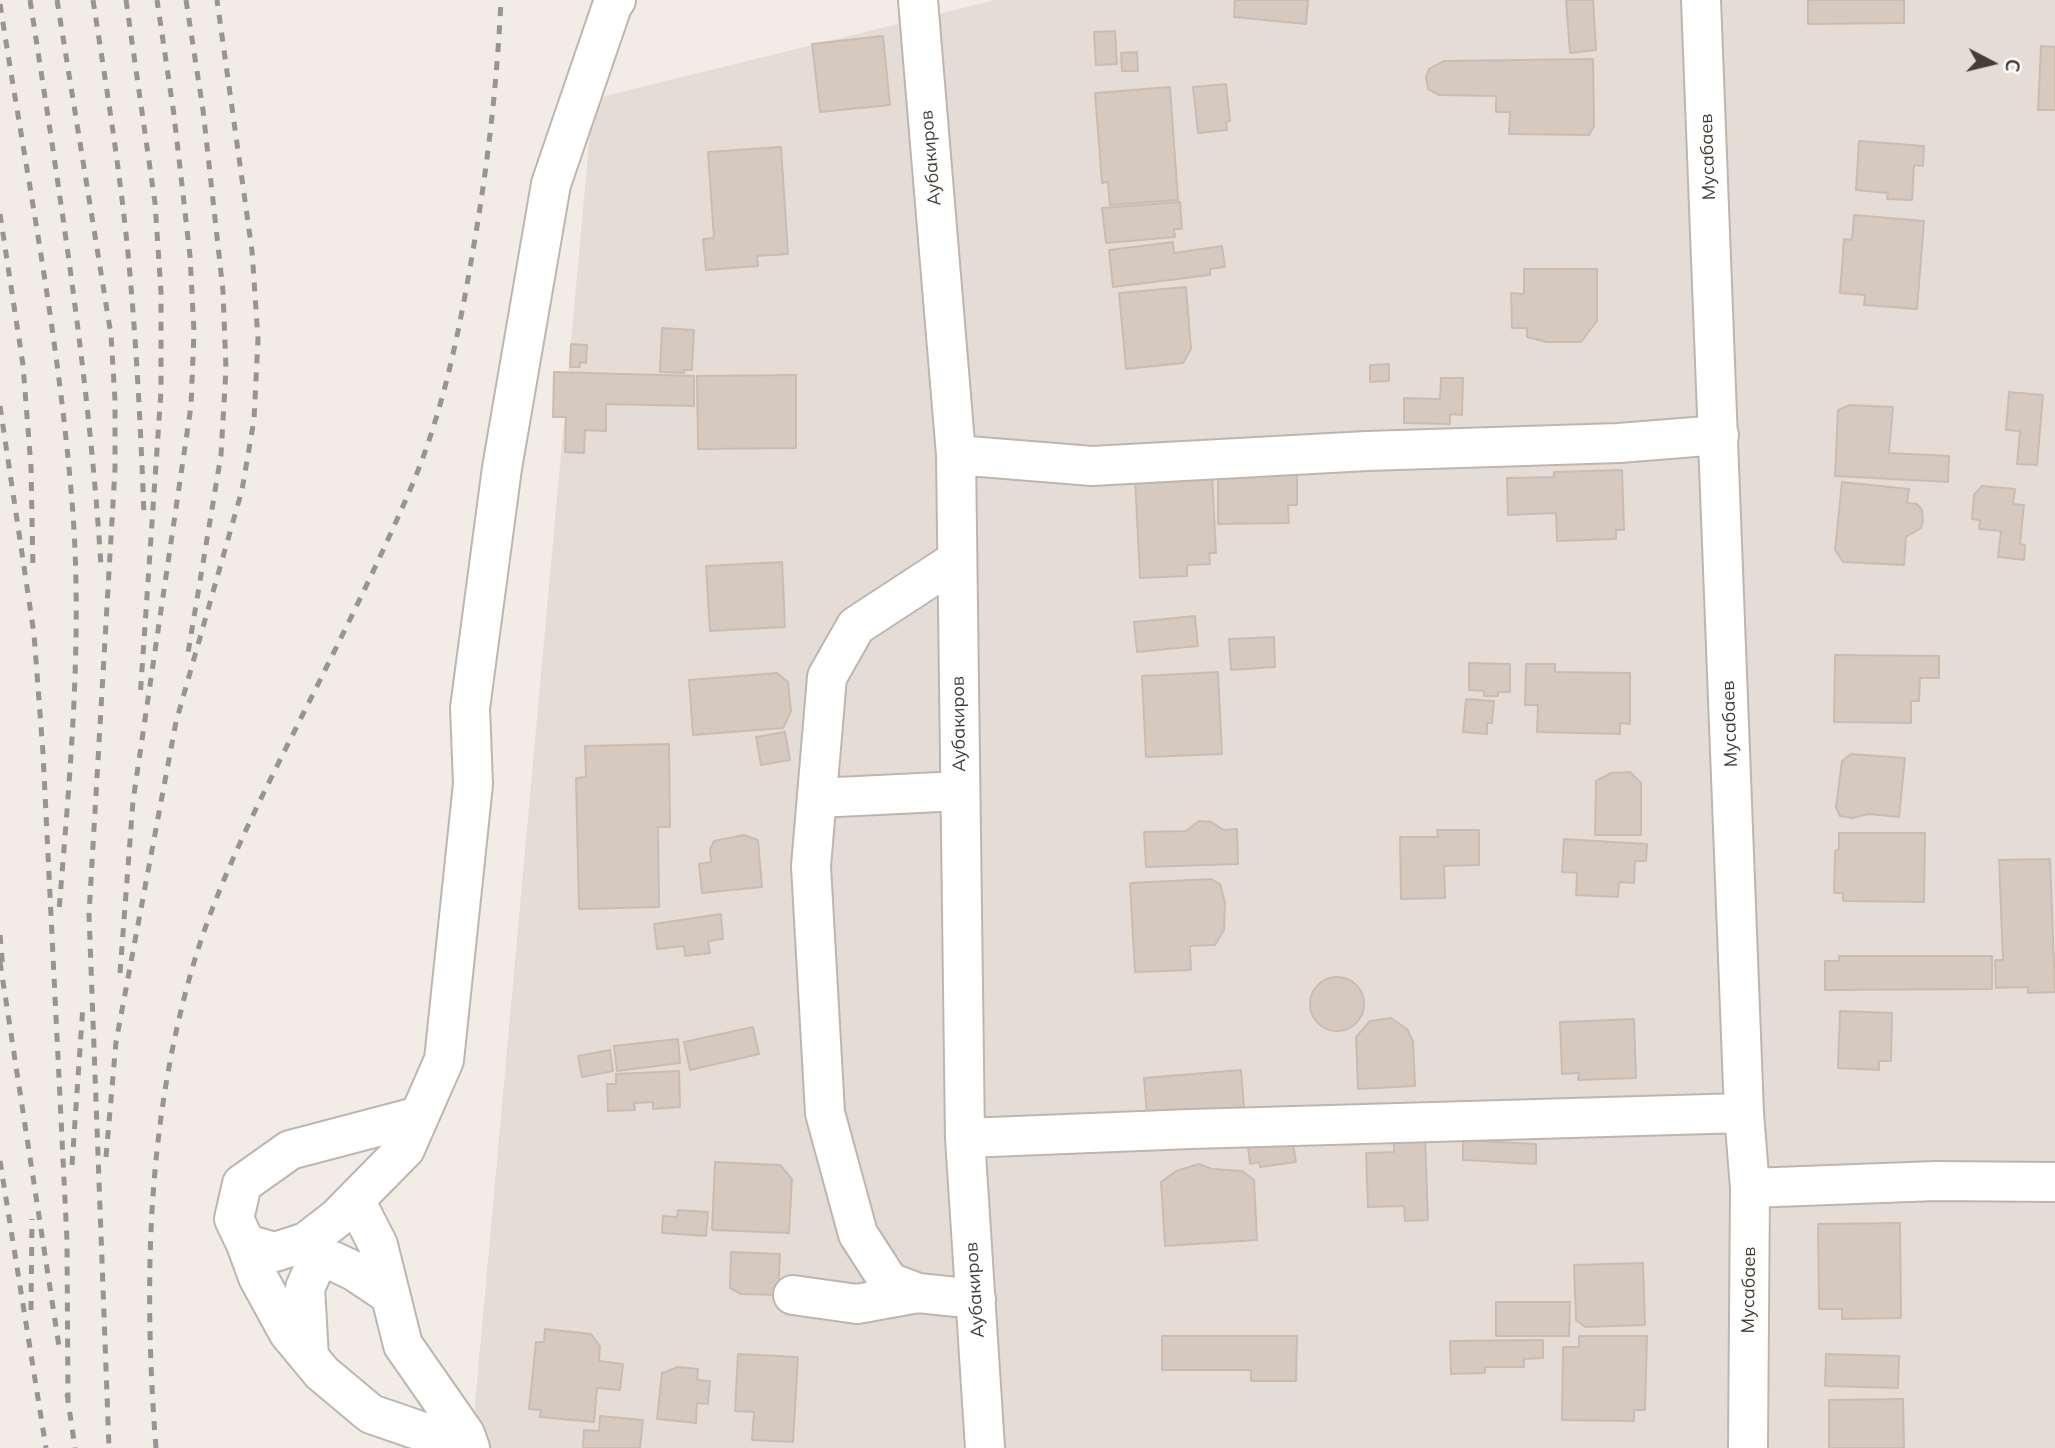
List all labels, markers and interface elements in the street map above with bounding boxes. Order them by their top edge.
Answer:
north arrow [1957,28,2027,98]
text: С [2000,58,2026,73]
street label: Аубакиров [916,109,946,207]
street label: Мусабаев [1696,113,1720,201]
street label: Аубакиров [947,676,971,772]
street label: Мусабаев [1718,680,1742,768]
street label: Аубакиров [961,1241,989,1339]
street label: Мусабаев [1737,1247,1761,1333]

